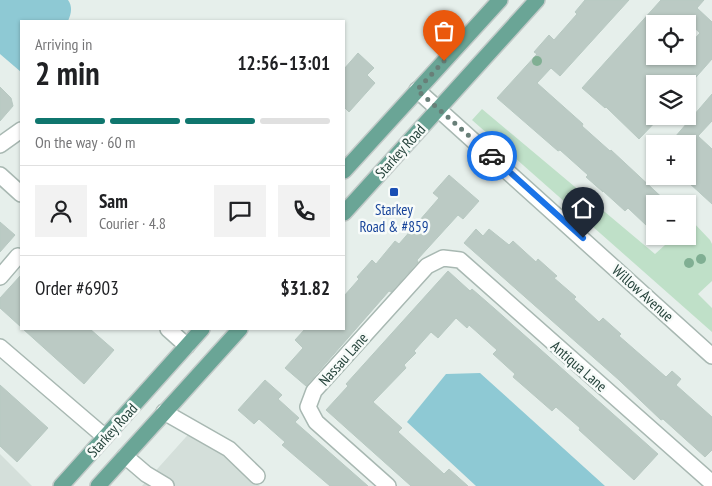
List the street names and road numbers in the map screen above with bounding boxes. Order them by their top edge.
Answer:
street label: Starkey Road [371,120,429,182]
street label: Willow Avenue [608,261,678,325]
street label: Nassau Lane [314,329,372,389]
street label: Antiqua Lane [547,337,611,395]
street label: Starkey Road [83,399,141,461]

